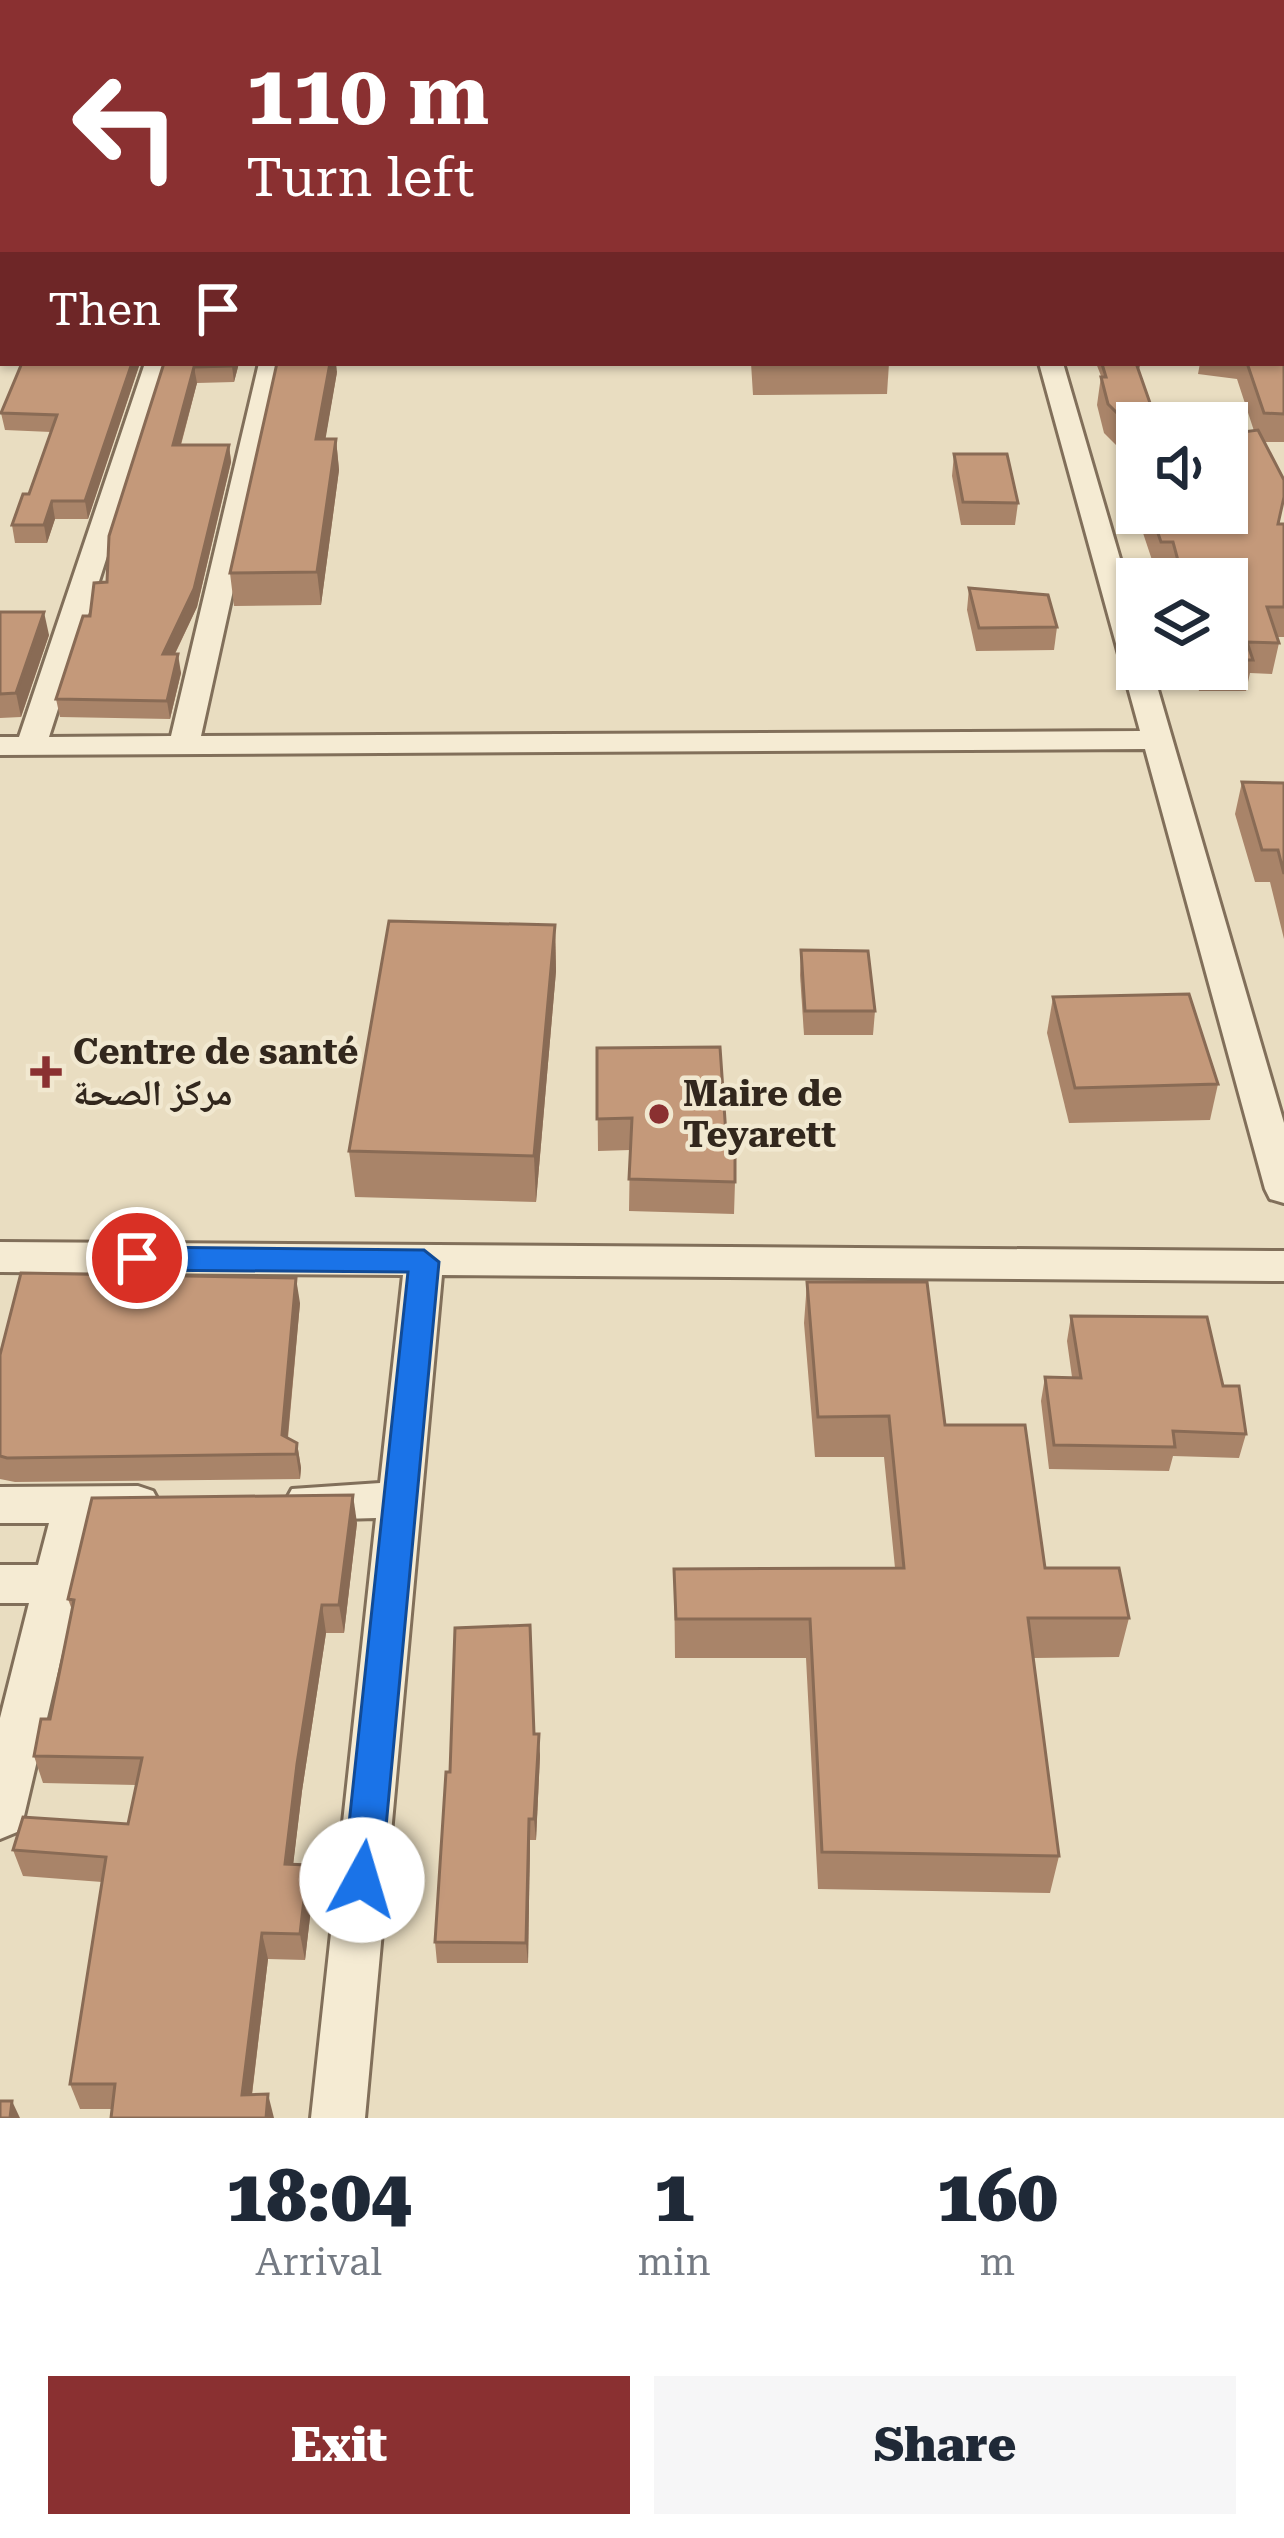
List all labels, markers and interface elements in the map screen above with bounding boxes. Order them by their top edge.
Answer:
text: 110 m [246,46,489,144]
icon: left [48,48,204,204]
text: Turn left [246,146,474,209]
icon: arrive [185,276,251,342]
text: Then [48,283,161,336]
map controls [1116,402,1248,690]
button: sound [1116,402,1248,534]
button: layers [1116,558,1248,690]
place label: Centre de santé مركز الصحة [73,1031,358,1114]
marker: Centre de santé مركز الصحة [30,1056,62,1088]
place label: Maire de Teyarett [683,1073,842,1156]
marker: Maire de Teyarett [646,1101,672,1127]
pin [86,1207,188,1309]
icon: arrive [104,1225,170,1291]
position arrow [299,1817,425,1943]
text: 18:04 [226,2154,411,2239]
text: 1 [654,2154,694,2239]
text: 160 [937,2154,1058,2239]
text: Arrival [255,2239,382,2285]
text: min [638,2239,711,2285]
text: m [980,2239,1015,2285]
button: Exit [48,2376,630,2514]
button: Share [654,2376,1236,2514]

